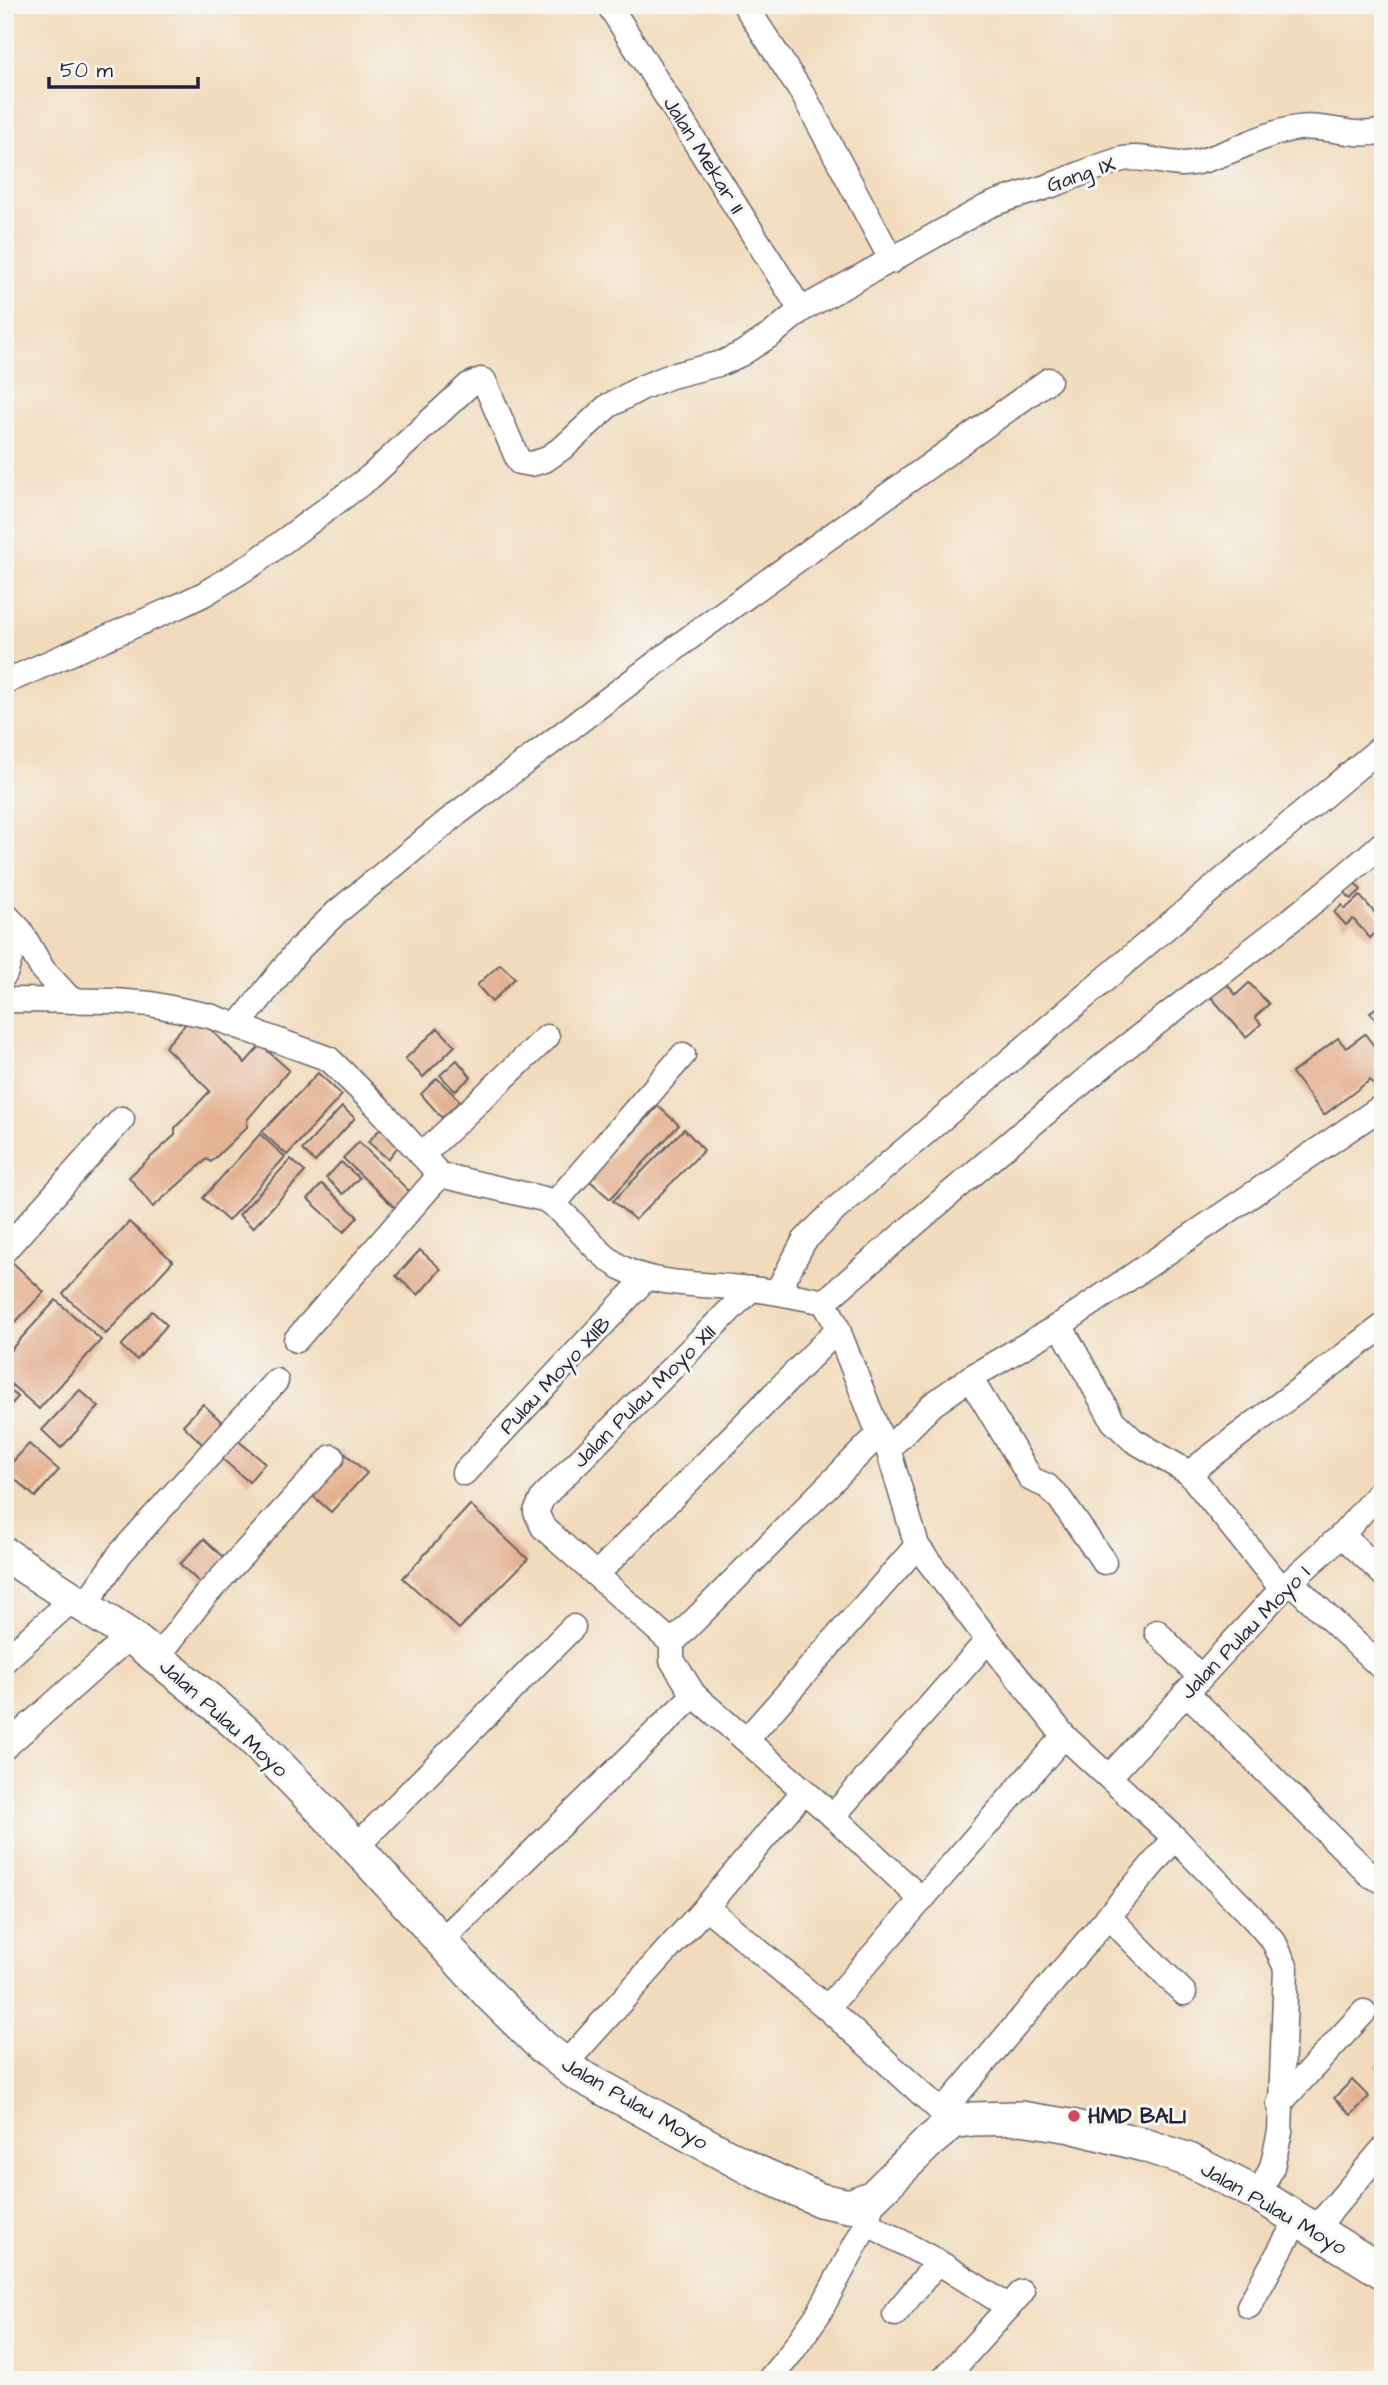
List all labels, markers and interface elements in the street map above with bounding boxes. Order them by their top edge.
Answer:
scale bar [49,46,198,90]
text: 50 m [60,56,114,85]
street label: Jalan Mekar II [656,91,751,220]
street label: Gang IX [1043,149,1120,202]
street label: Pulau Moyo XIIB [493,1310,619,1442]
street label: Jalan Pulau Moyo XII [566,1318,724,1476]
street label: Jalan Pulau Moyo I [1174,1559,1318,1707]
street label: Jalan Pulau Moyo [152,1653,295,1786]
street label: Jalan Pulau Moyo [555,2050,713,2159]
place label: HMD BALI [1088,2102,1186,2131]
marker: HMD BALI [1066,2108,1082,2124]
street label: Jalan Pulau Moyo [1194,2155,1352,2264]

